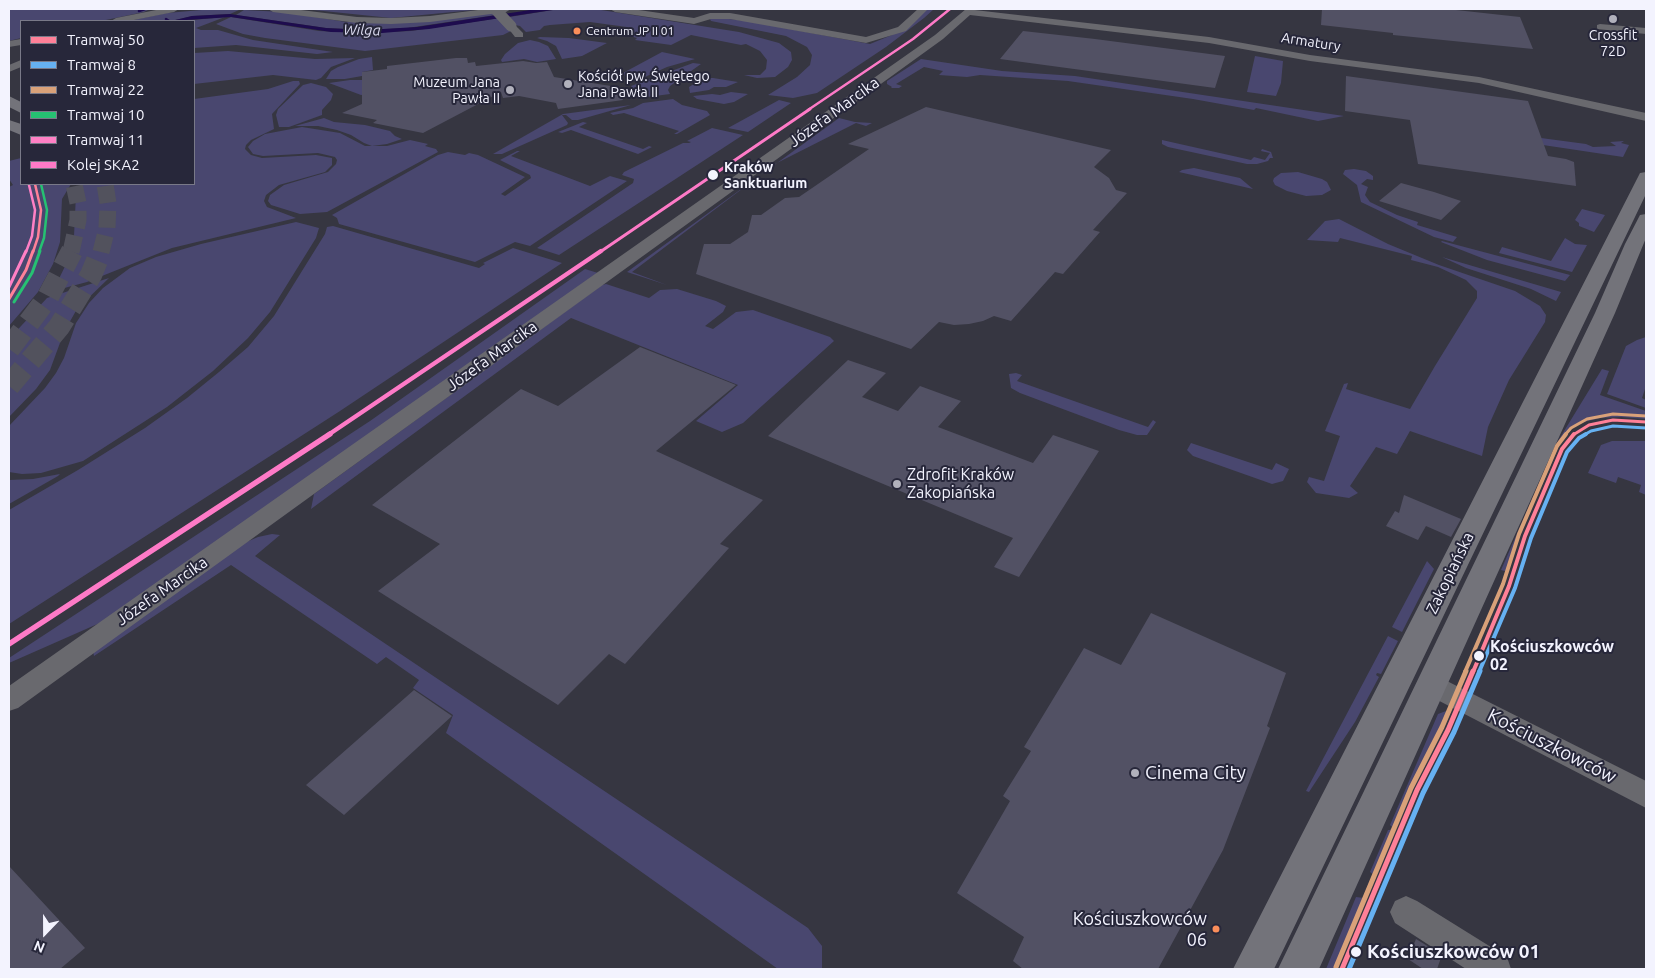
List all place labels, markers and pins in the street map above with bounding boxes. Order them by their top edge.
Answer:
marker: Crossfit 72D [1607,13,1619,25]
place label: Centrum JP II 01 [586,24,674,38]
marker: Centrum JP II 01 [572,26,582,36]
place label: Crossfit 72D [1589,27,1637,59]
place label: Kościół pw. Świętego Jana Pawła II [578,68,710,100]
place label: Muzeum Jana Pawła II [413,74,500,106]
marker: Kościół pw. Świętego Jana Pawła II [562,78,574,90]
marker: Muzeum Jana Pawła II [504,84,516,96]
place label: Kraków Sanktuarium [724,159,807,192]
marker: Kraków Sanktuarium [706,168,720,182]
place label: Zdrofit Kraków Zakopiańska [907,465,1014,503]
marker: Zdrofit Kraków Zakopiańska [891,478,903,490]
place label: Kościuszkowców 02 [1490,637,1614,675]
marker: Kościuszkowców 02 [1472,649,1486,663]
place label: Cinema City [1145,762,1246,784]
marker: Cinema City [1129,767,1141,779]
place label: Kościuszkowców 06 [1073,908,1207,951]
marker: Kościuszkowców 06 [1211,924,1221,934]
place label: Kościuszkowców 01 [1367,941,1540,963]
marker: Kościuszkowców 01 [1349,945,1363,959]

